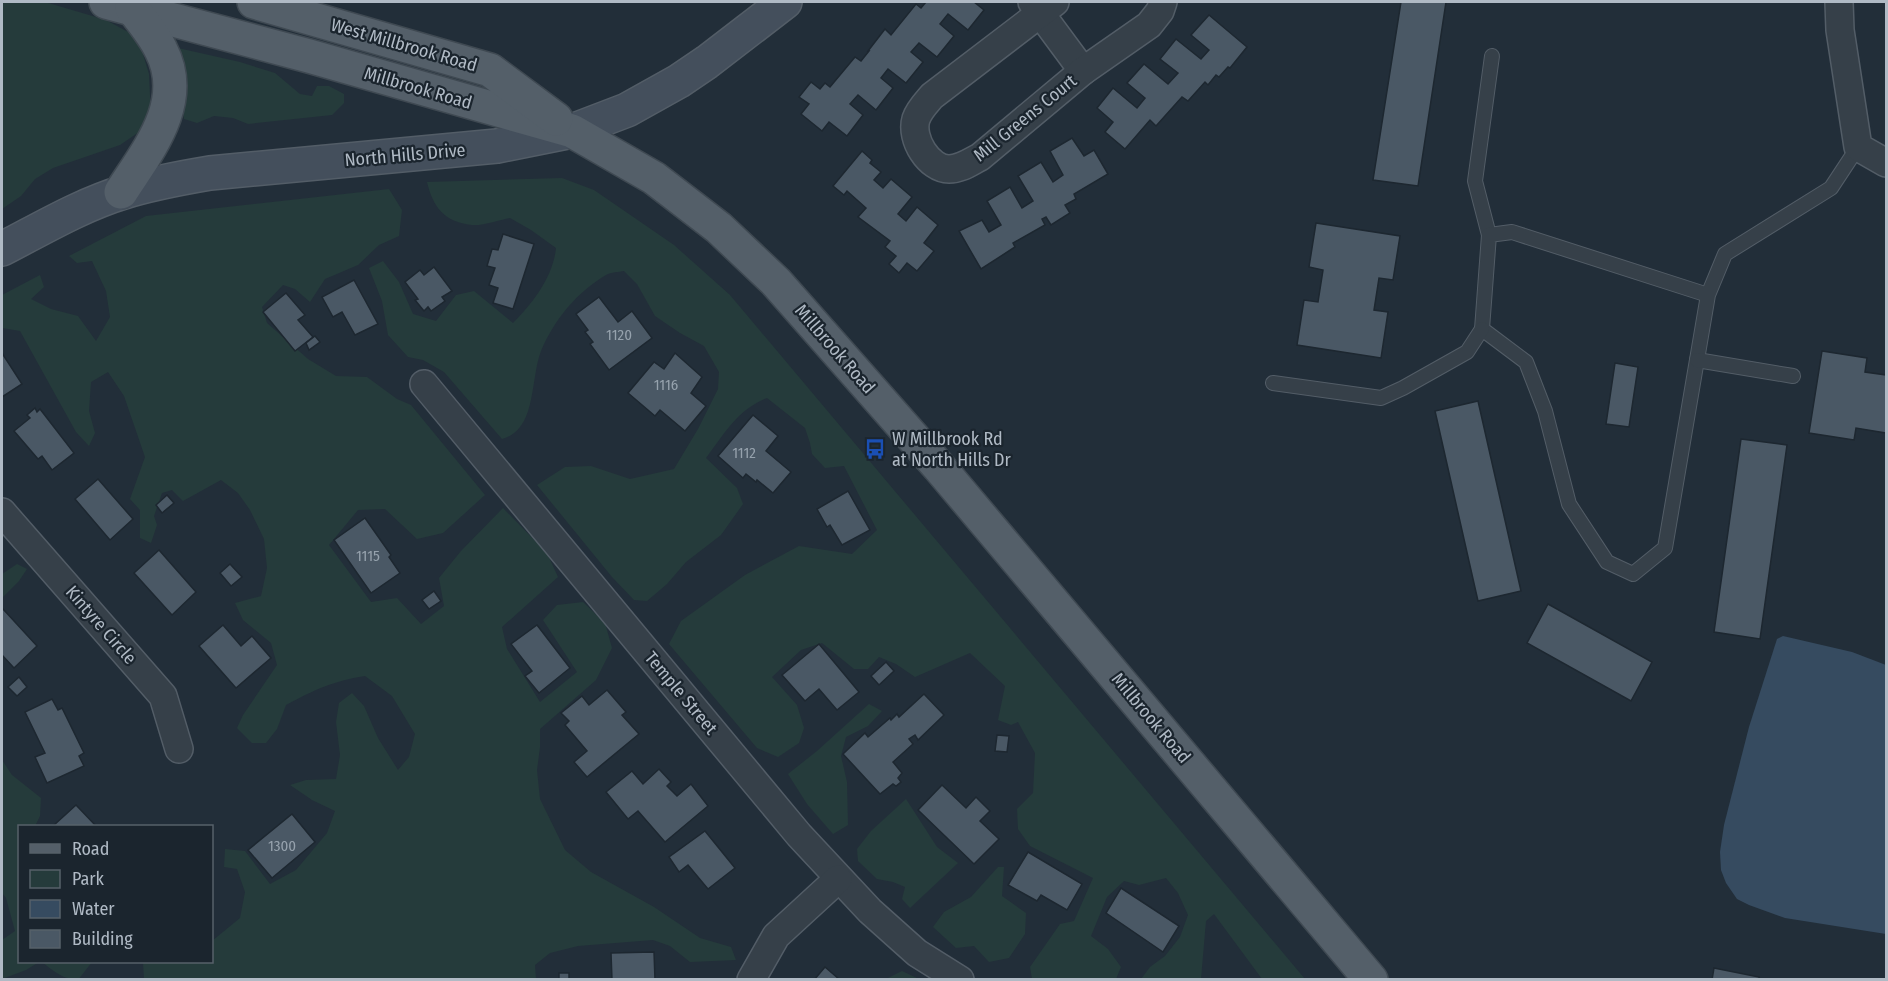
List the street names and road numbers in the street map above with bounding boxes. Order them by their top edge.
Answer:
street label: West Millbrook Road [328,14,480,76]
street label: Millbrook Road [362,62,474,114]
street label: Mill Greens Court [969,70,1081,166]
street label: North Hills Drive [344,139,466,171]
street label: Millbrook Road [790,300,880,398]
street label: Kintyre Circle [61,581,141,669]
street label: Temple Street [640,647,722,739]
street label: Millbrook Road [1107,668,1195,768]

